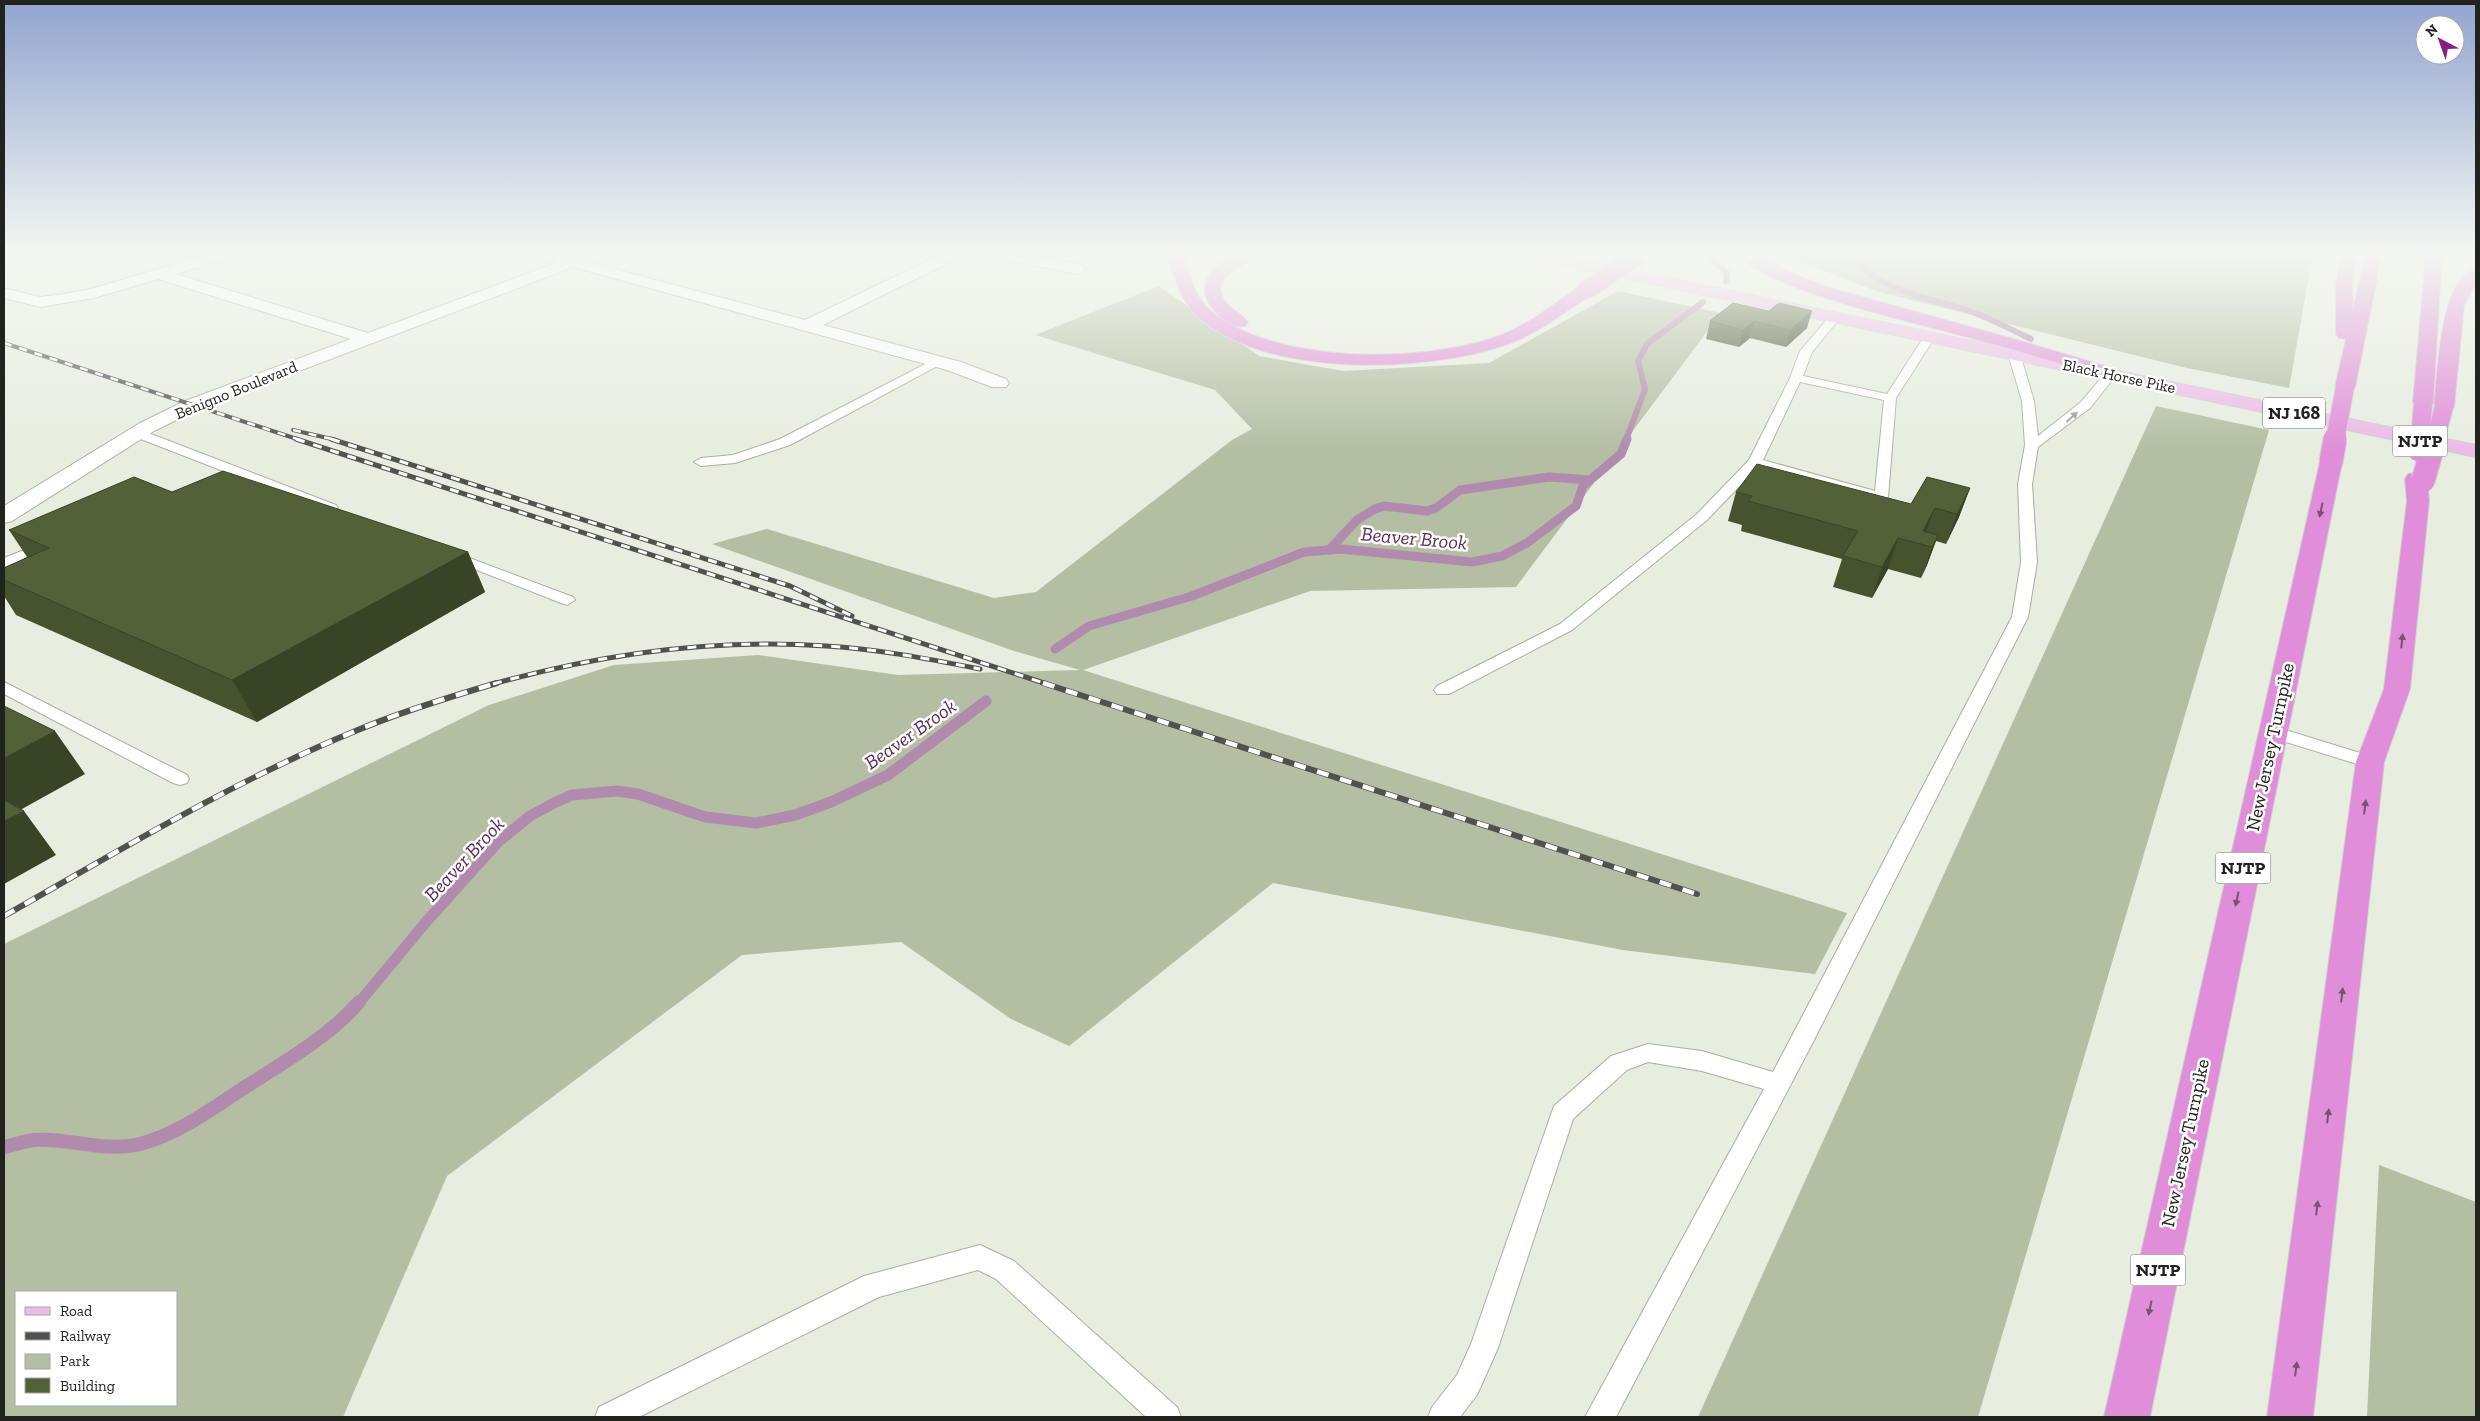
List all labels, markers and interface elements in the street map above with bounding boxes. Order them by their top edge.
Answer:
north arrow [2415,15,2465,65]
text: N [2422,20,2442,40]
street label: Black Horse Pike [2061,355,2177,397]
street label: Benigno Boulevard [172,357,300,423]
road number: NJ 168 [2263,398,2325,428]
one-way arrow [2065,411,2078,422]
road number: NJTP [2392,426,2448,456]
one-way arrow [2317,502,2325,517]
water label: Beaver Brook [1360,521,1468,555]
one-way arrow [2398,633,2406,649]
street label: New Jersey Turnpike [2241,661,2299,833]
water label: Beaver Brook [860,694,961,774]
one-way arrow [2361,799,2369,815]
water label: Beaver Brook [419,812,509,906]
road number: NJTP [2216,852,2270,884]
one-way arrow [2232,892,2240,908]
one-way arrow [2338,987,2346,1003]
street label: New Jersey Turnpike [2156,1057,2214,1229]
one-way arrow [2324,1108,2332,1124]
one-way arrow [2313,1199,2321,1215]
road number: NJTP [2130,1254,2186,1286]
legend [15,1291,178,1406]
one-way arrow [2146,1300,2154,1315]
text: Road [60,1302,93,1320]
text: Railway [60,1327,111,1345]
text: Park [60,1352,90,1370]
one-way arrow [2292,1361,2300,1377]
text: Building [60,1377,115,1395]

